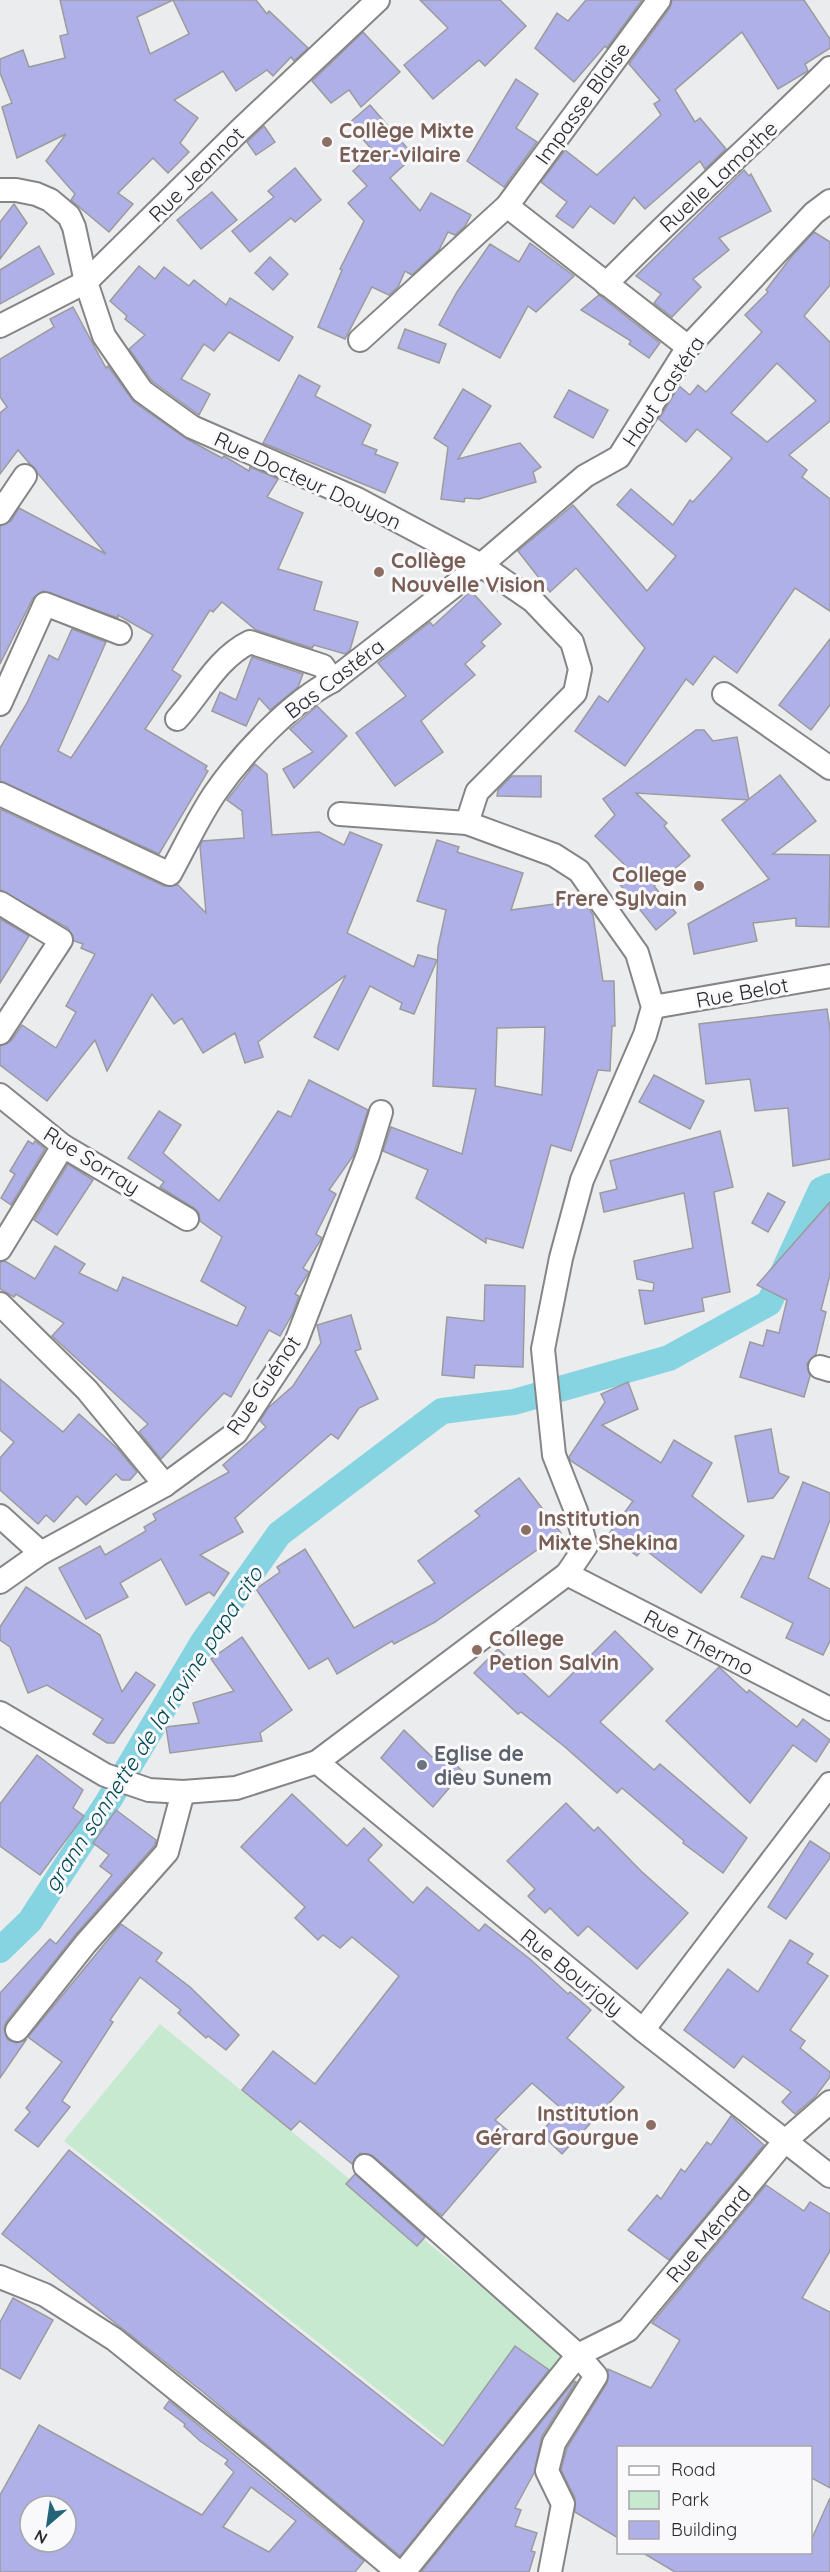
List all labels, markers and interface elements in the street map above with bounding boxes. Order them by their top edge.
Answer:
street label: Impasse Blaise [529,37,635,169]
street label: Ruelle Lamothe [654,115,782,237]
place label: Collège Mixte Etzer-vilaire [339,117,474,167]
street label: Rue Jeannot [143,121,249,227]
marker: Collège Mixte Etzer-vilaire [320,135,334,149]
street label: Haut Castéra [616,331,710,451]
street label: Rue Docteur Douyon [210,425,406,535]
place label: Collège Nouvelle Vision [391,547,545,597]
marker: Collège Nouvelle Vision [372,565,386,579]
street label: Bas Castéra [279,632,389,724]
place label: College Frere Sylvain [555,861,687,911]
marker: College Frere Sylvain [692,879,706,893]
street label: Rue Belot [694,971,790,1013]
street label: Rue Sorray [39,1120,145,1200]
street label: Rue Guénot [220,1331,306,1439]
place label: Institution Mixte Shekina [538,1505,678,1555]
marker: Institution Mixte Shekina [519,1523,533,1537]
water label: grann sonnette de la ravine papa cito [37,1560,270,1897]
street label: Rue Thermo [640,1603,758,1681]
place label: College Petion Salvin [489,1625,619,1675]
marker: College Petion Salvin [470,1643,484,1657]
place label: Eglise de dieu Sunem [434,1740,552,1790]
marker: Eglise de dieu Sunem [415,1758,429,1772]
street label: Rue Bourjoly [515,1923,629,2021]
place label: Institution Gérard Gourgue [475,2100,639,2150]
marker: Institution Gérard Gourgue [644,2118,658,2132]
street label: Rue Ménard [660,2181,756,2287]
legend [617,2446,812,2554]
text: Road [671,2458,716,2481]
text: Park [671,2488,709,2511]
north arrow [18,2494,78,2554]
text: Building [671,2518,737,2541]
text: N [31,2526,51,2549]

